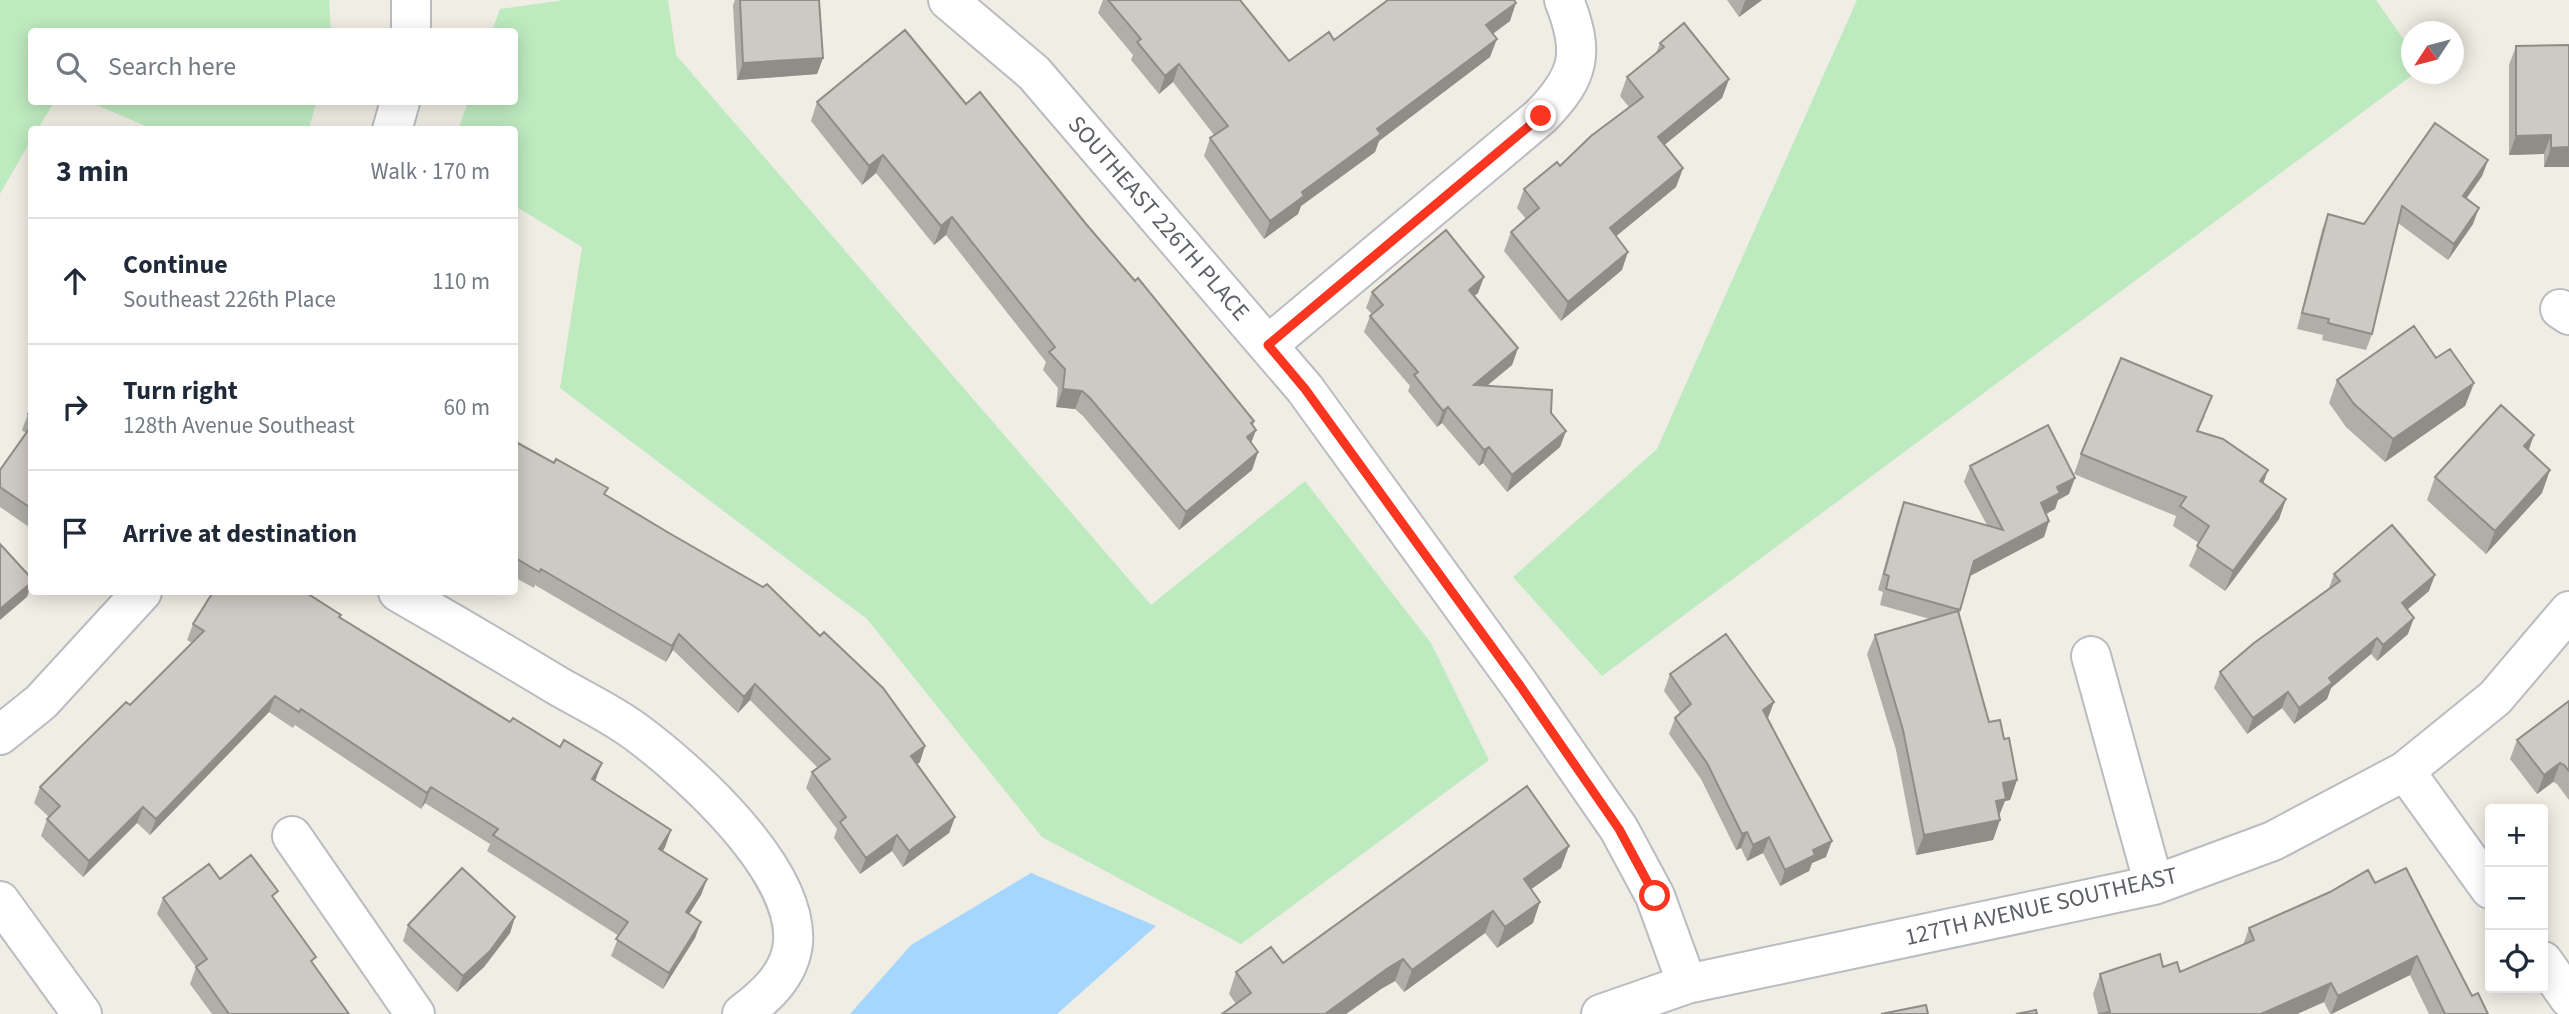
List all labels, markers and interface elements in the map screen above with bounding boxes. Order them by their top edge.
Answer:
north arrow [2401,21,2464,84]
search box [28,28,518,105]
icon: search [52,48,90,86]
text: Search here [108,48,236,85]
route end [1525,100,1556,131]
street label: SOUTHEAST 226TH PLACE [1059,108,1258,329]
text: 3 min [56,150,129,193]
text: Walk · 170 m [371,155,490,188]
text: Continue [123,246,228,283]
icon: ahead [56,262,94,300]
text: 110 m [432,265,490,298]
text: Southeast 226th Place [123,283,336,316]
text: Turn right [123,372,238,409]
icon: right [56,388,94,426]
text: 60 m [443,391,490,424]
text: 128th Avenue Southeast [123,409,355,442]
icon: arrive [56,514,94,552]
text: Arrive at destination [123,515,357,552]
map controls [2485,804,2548,993]
button: + [2485,804,2548,867]
street label: 127TH AVENUE SOUTHEAST [1901,858,2181,955]
button: − [2485,867,2548,930]
route start [1639,880,1670,911]
button: locate [2485,930,2548,993]

